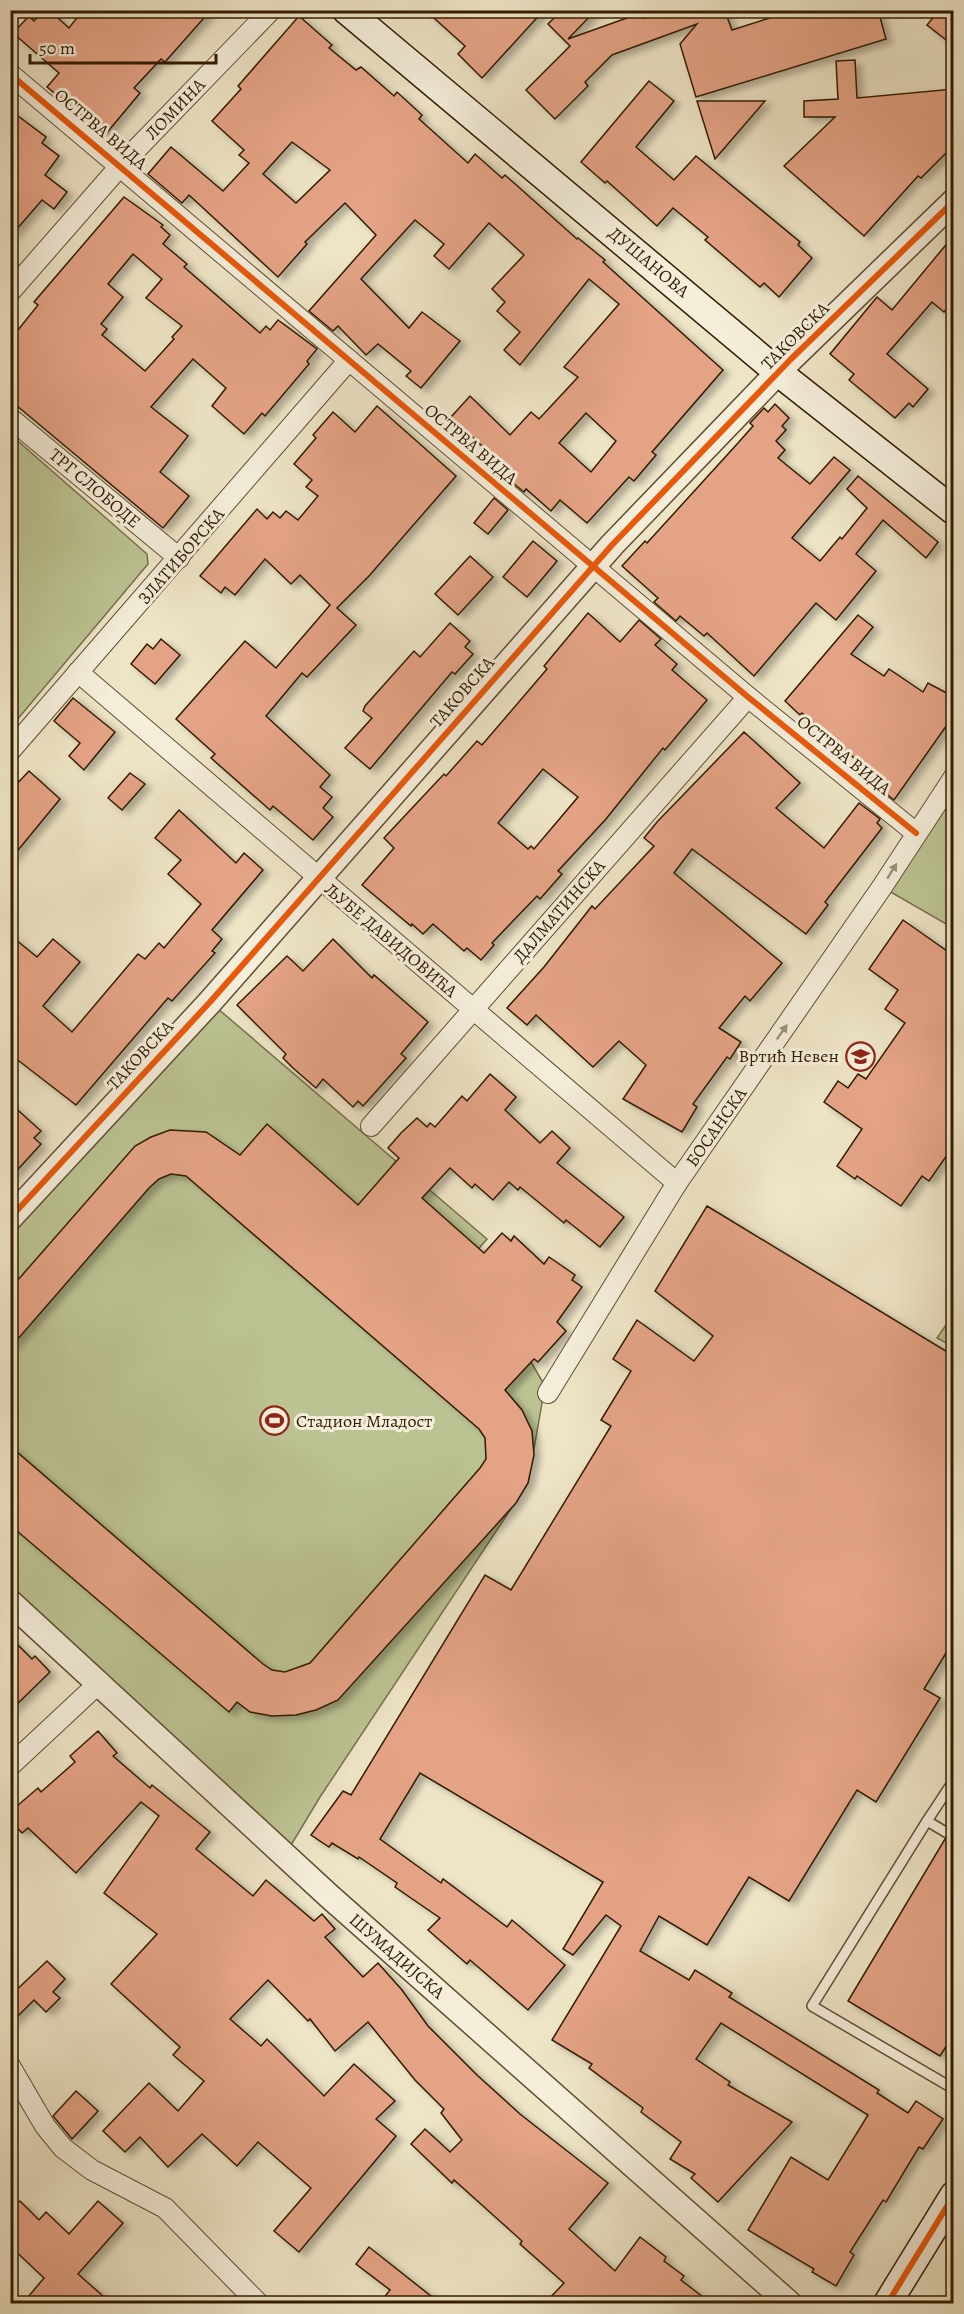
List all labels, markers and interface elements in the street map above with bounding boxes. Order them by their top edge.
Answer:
scale bar [30,27,216,65]
text: 50 m [39,36,75,60]
street label: ЛОМИНА [140,73,211,145]
street label: ОСТРВА ВИДА [49,83,153,175]
street label: ДУШАНОВА [603,221,695,303]
street label: ТАКОВСКА [756,296,835,375]
street label: ОСТРВА ВИДА [419,398,523,490]
street label: ТРГ СЛОБОДЕ [44,443,146,533]
street label: ЗЛАТИБОРСКА [132,502,230,609]
street label: ТАКОВСКА [424,651,500,733]
street label: ОСТРВА ВИДА [792,710,896,801]
street label: ДАЛМАТИНСКА [508,854,611,968]
one-way arrow [887,863,898,879]
street label: ЉУБЕ ДАВИДОВИЋА [319,877,463,1003]
street label: ТАКОВСКА [101,1015,179,1095]
one-way arrow [776,1024,788,1040]
school or university icon: Вртић Невен [844,1040,876,1072]
place label: Вртић Невен [739,1044,839,1068]
street label: БОСАНСКА [680,1082,752,1171]
sports icon: Стадион Младост [259,1405,291,1437]
place label: Стадион Младост [296,1409,432,1433]
street label: ШУМАДИЈСКА [344,1908,450,2005]

